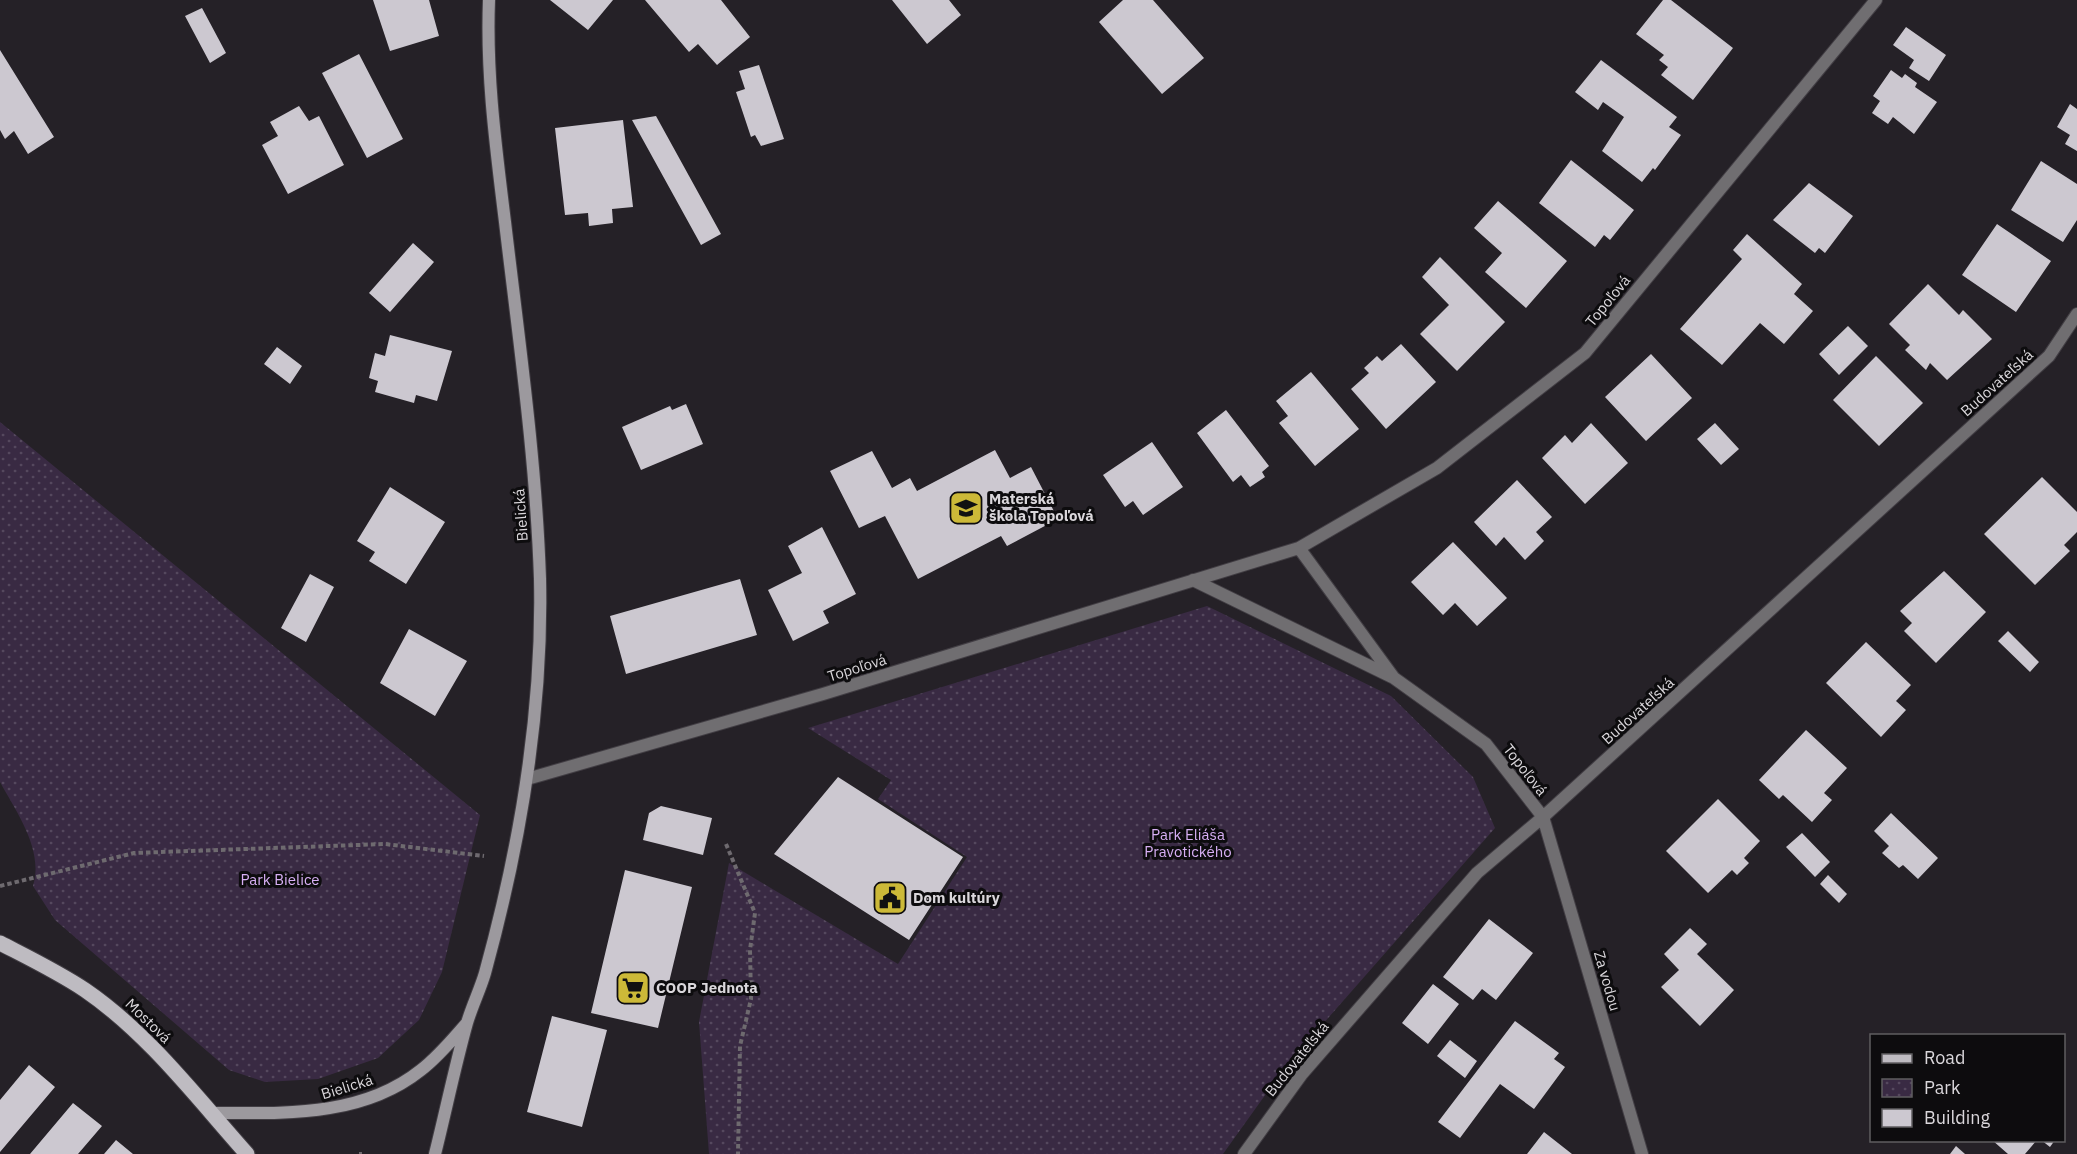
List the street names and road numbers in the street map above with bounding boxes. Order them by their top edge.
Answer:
street label: Topoľová [1581,271,1634,330]
street label: Budovateľská [1956,345,2037,420]
street label: Bielická [509,488,532,542]
street label: Topoľová [825,650,889,685]
street label: Budovateľská [1597,673,1678,748]
street label: Topoľová [1499,740,1552,799]
street label: Za vodou [1590,949,1625,1013]
street label: Mostová [121,994,175,1047]
street label: Budovateľská [1261,1017,1333,1100]
street label: Bielická [319,1070,375,1103]

